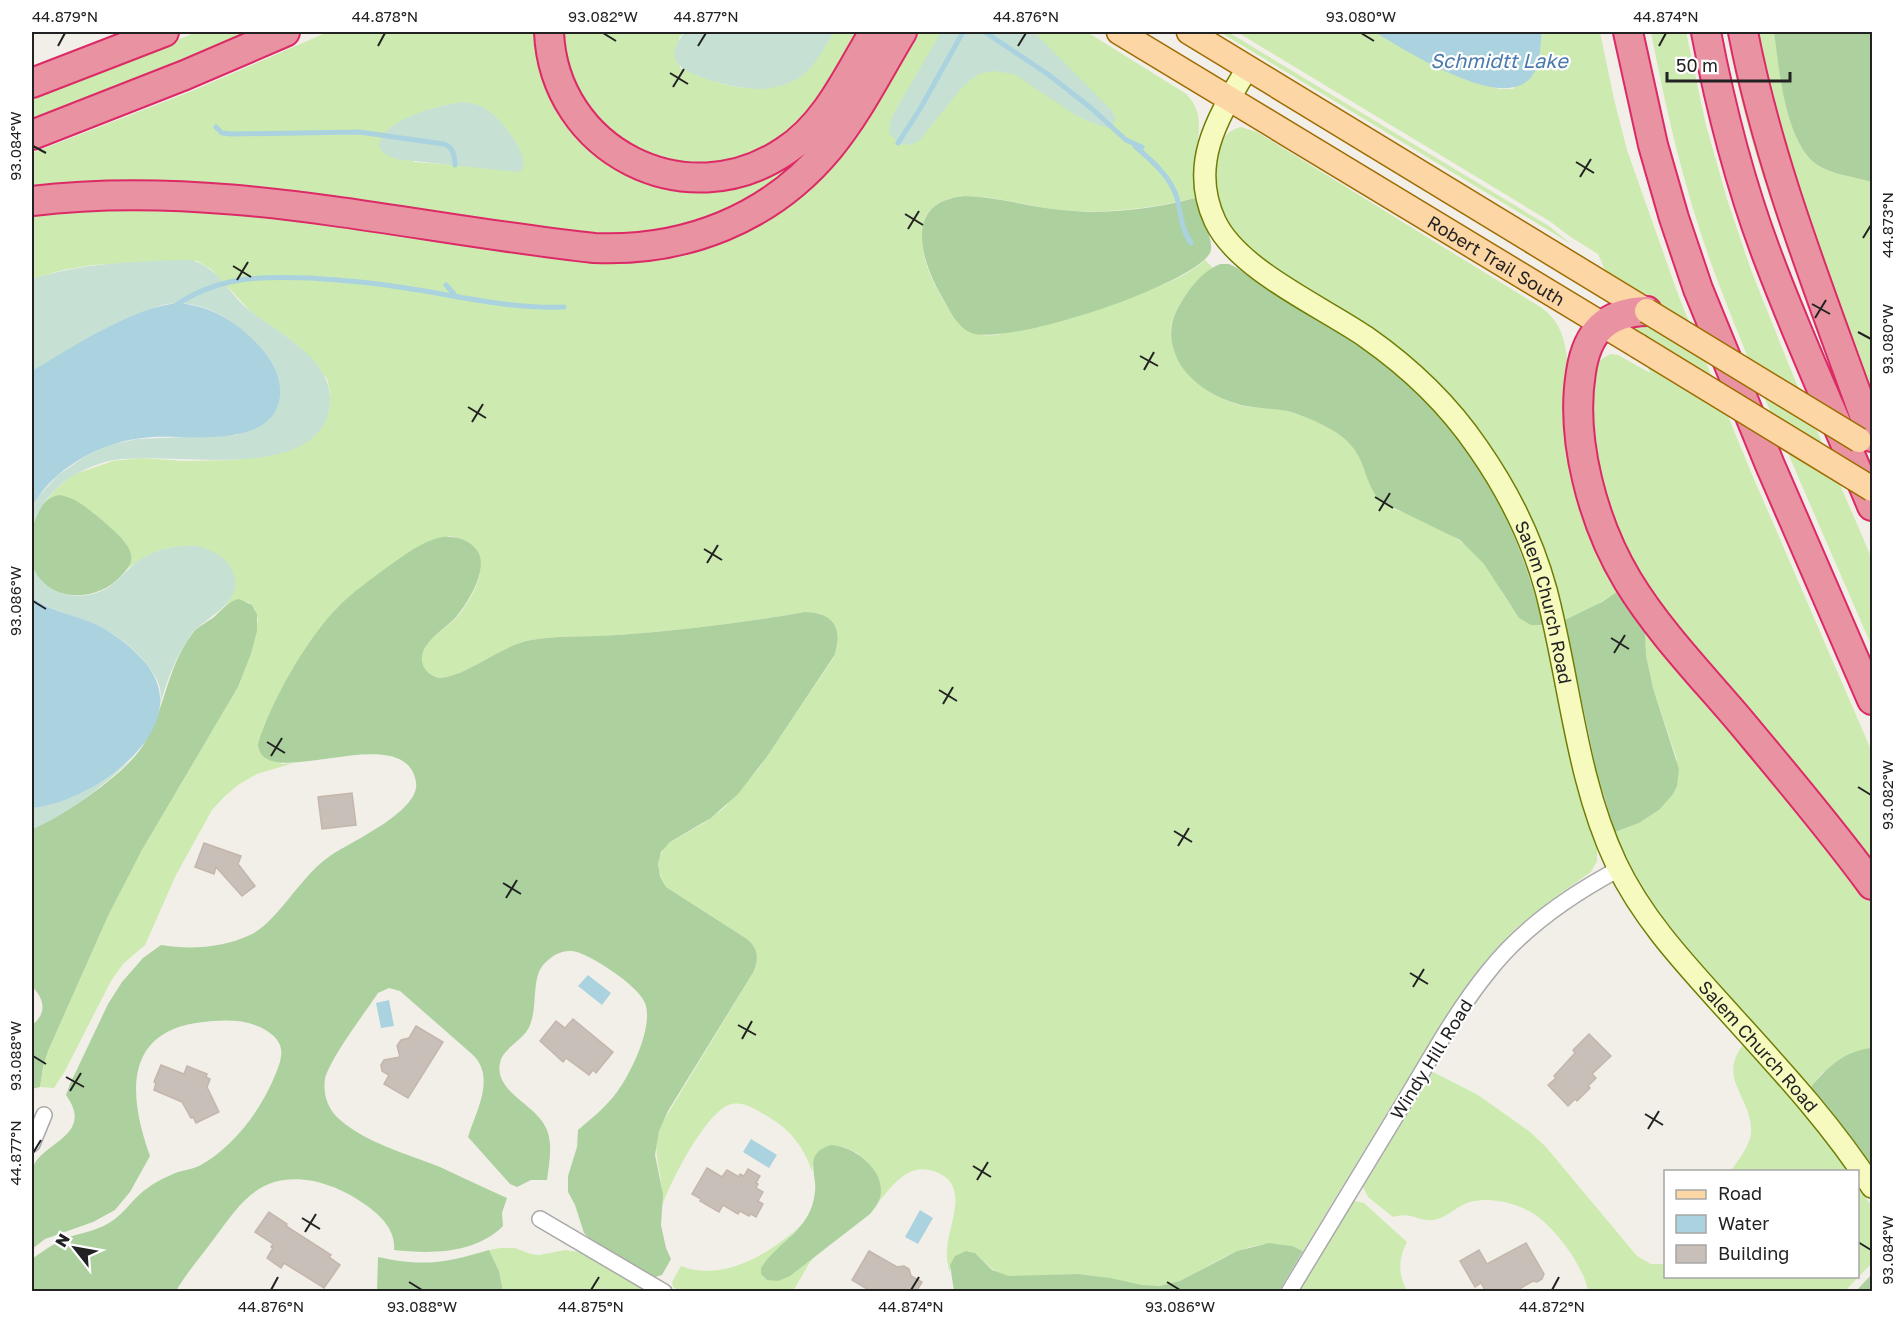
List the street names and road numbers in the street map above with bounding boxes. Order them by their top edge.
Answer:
street label: Robert Trail South [1424,210,1569,310]
street label: Salem Church Road [1511,517,1577,686]
street label: Salem Church Road [1694,976,1823,1116]
street label: Windy Hill Road [1385,995,1477,1123]

